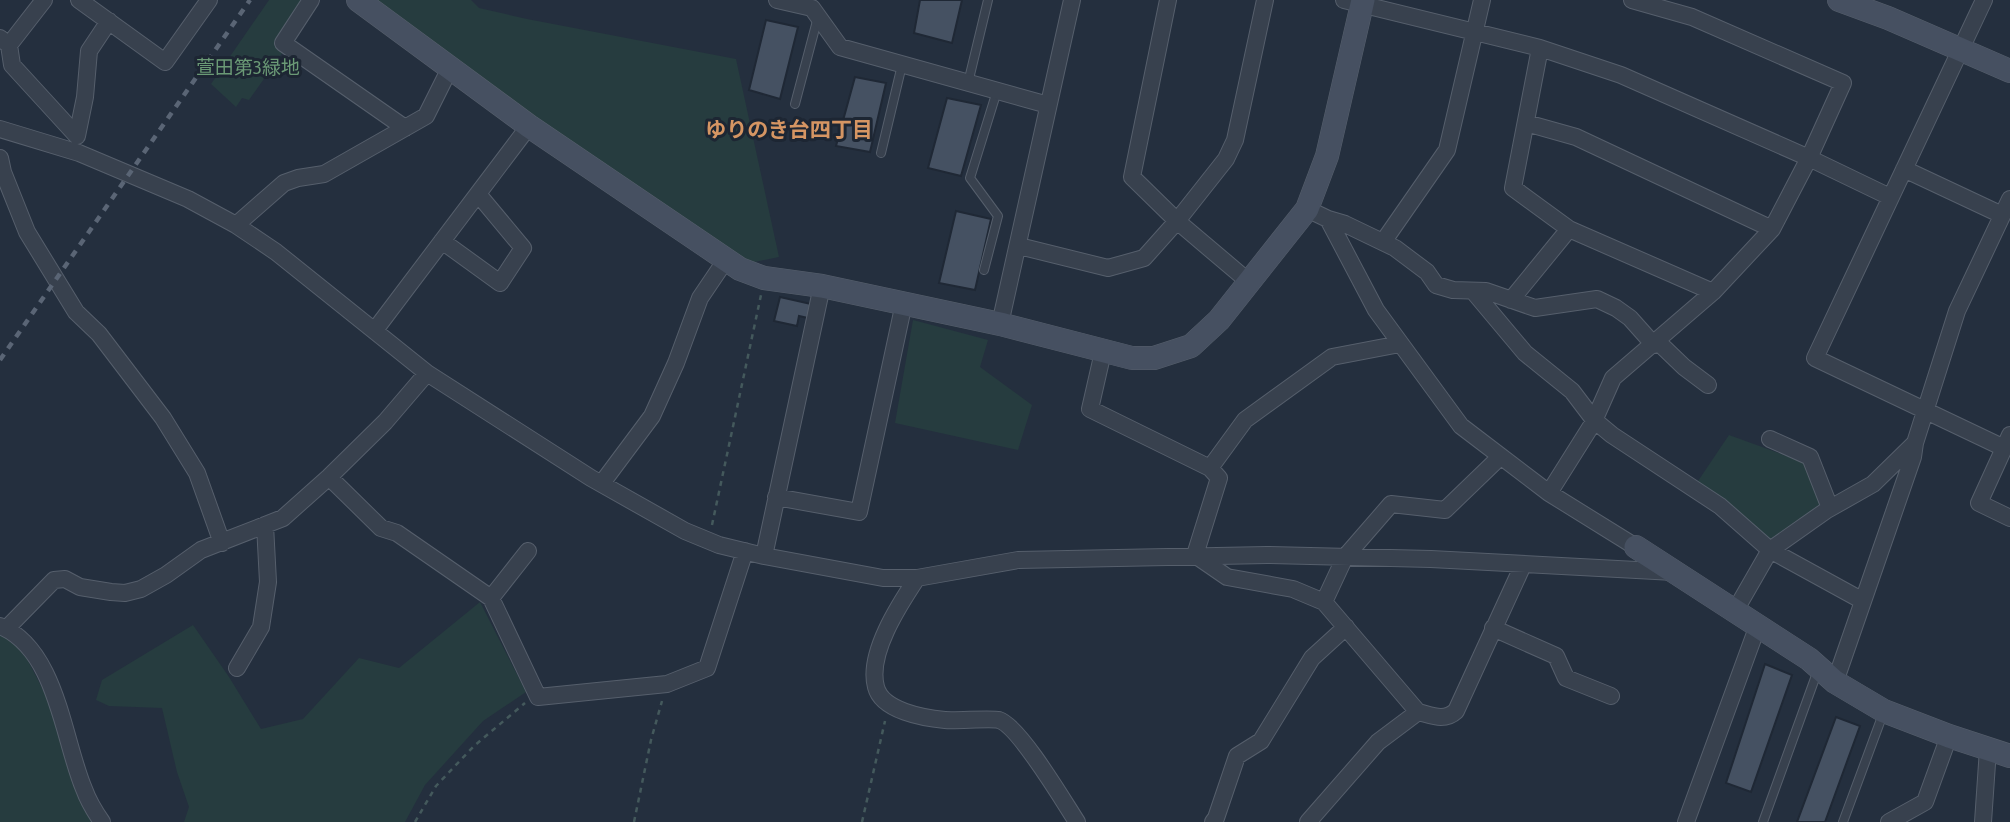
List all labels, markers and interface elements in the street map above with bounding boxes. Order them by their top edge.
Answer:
park label: 萱田第3緑地 [196,56,300,78]
district label: ゆりのき台四丁目 [705,117,873,141]

